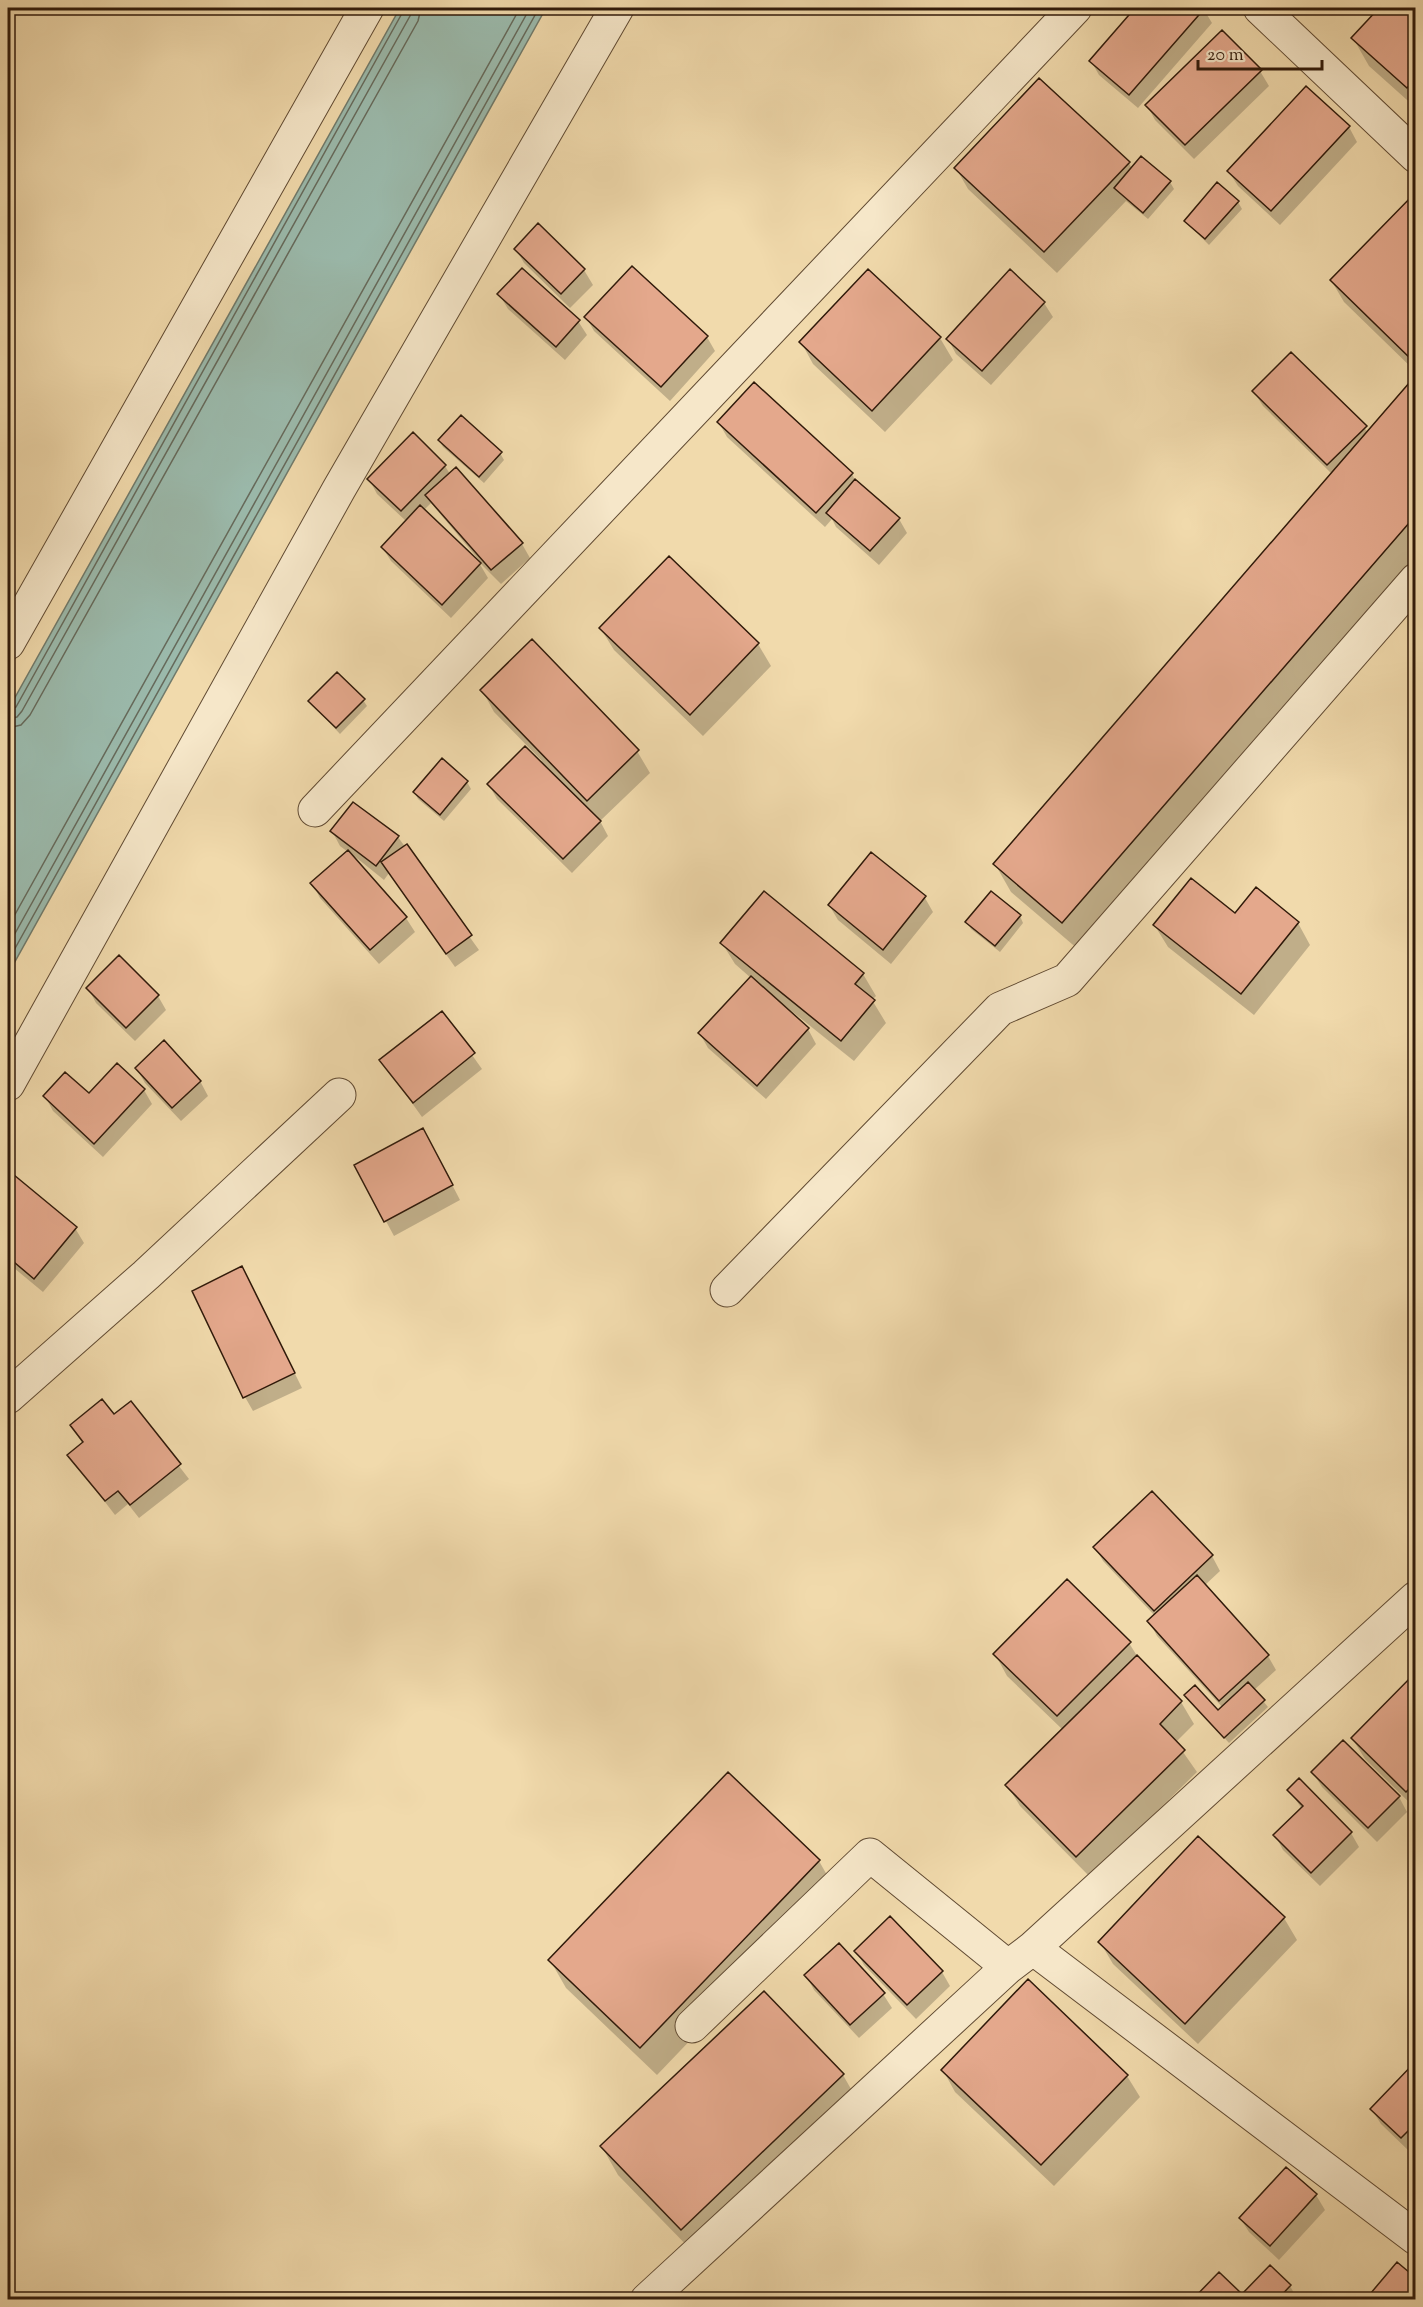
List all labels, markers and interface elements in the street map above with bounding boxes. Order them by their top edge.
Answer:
scale bar [1198,33,1322,71]
text: 20 m [1207,43,1244,69]

